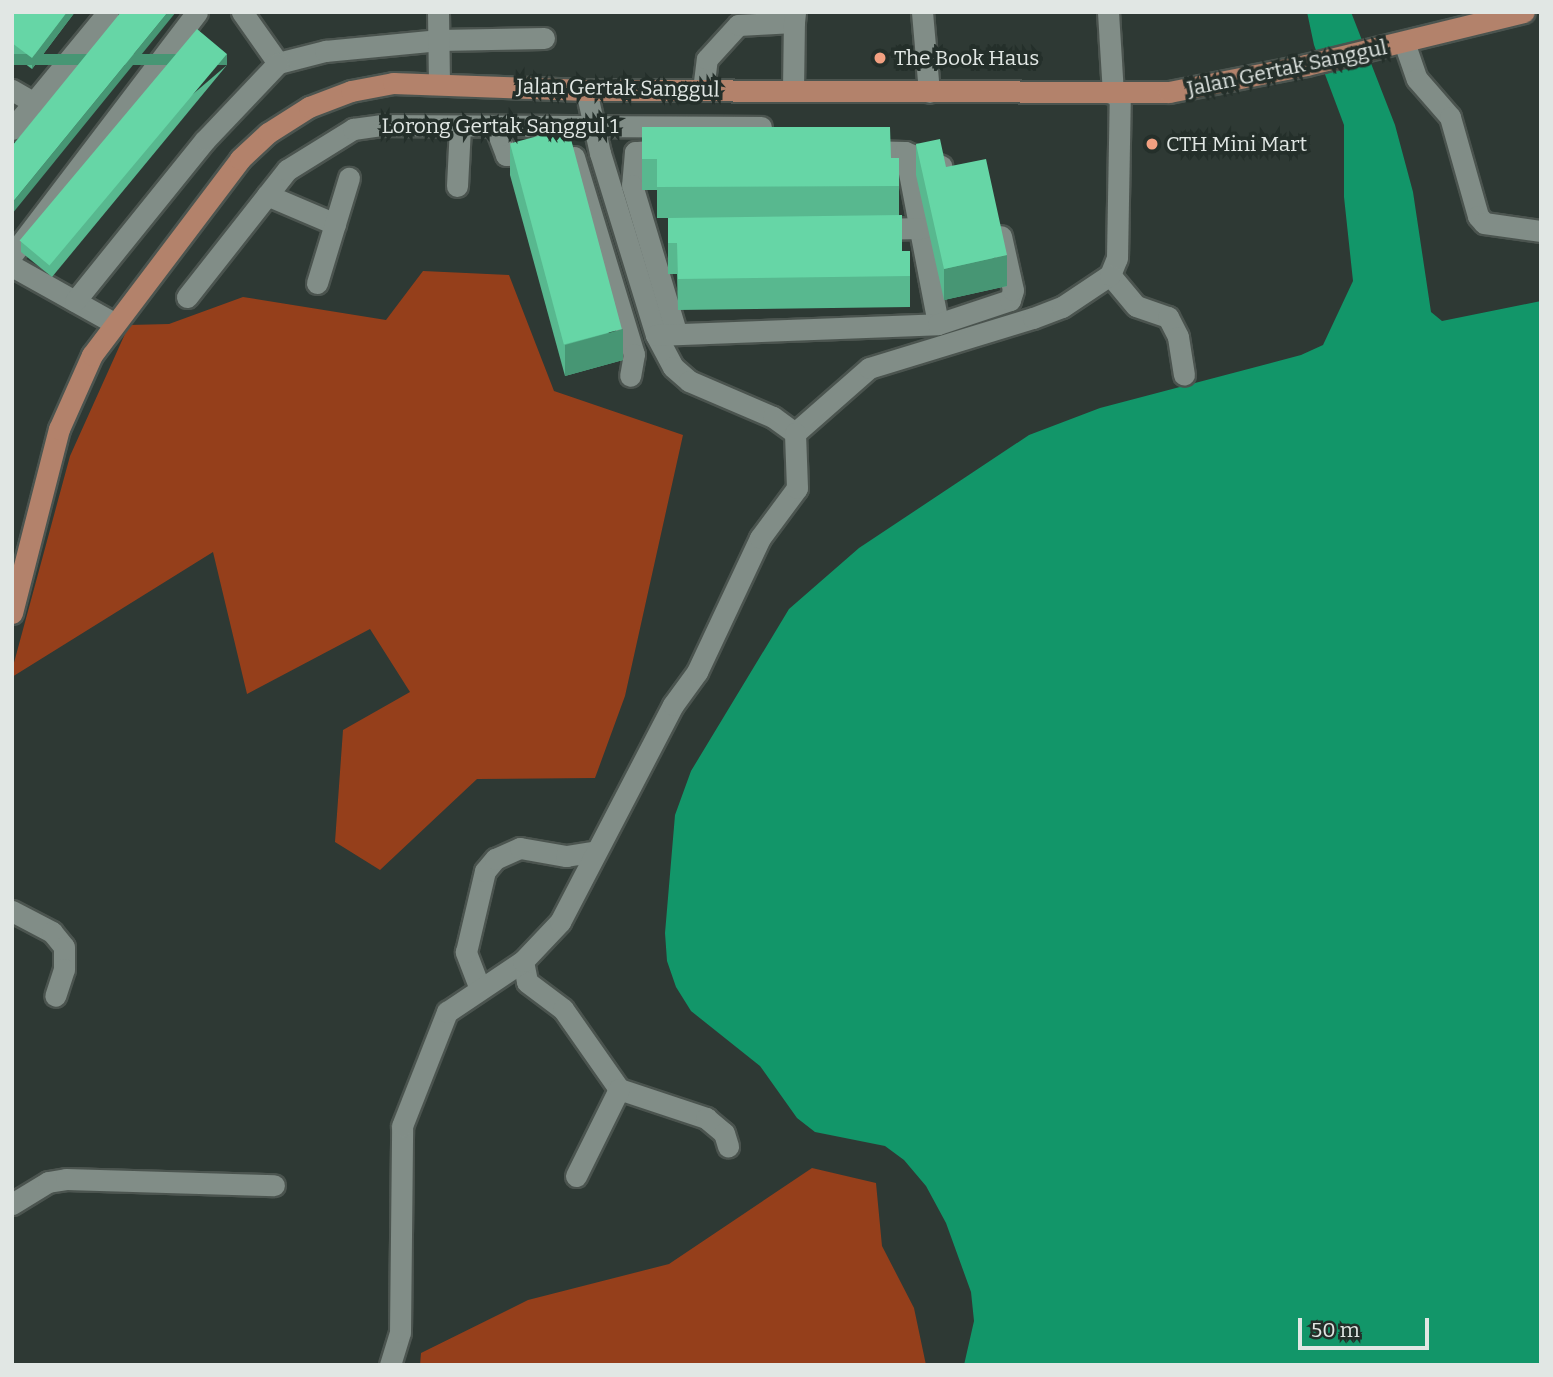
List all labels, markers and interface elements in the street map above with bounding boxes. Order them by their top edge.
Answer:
street label: Jalan Gertak Sanggul [1185,35,1389,101]
place label: The Book Haus [894,45,1039,71]
marker: The Book Haus [872,50,888,66]
street label: Jalan Gertak Sanggul [516,74,720,102]
street label: Lorong Gertak Sanggul 1 [382,113,618,139]
place label: CTH Mini Mart [1166,131,1307,157]
marker: CTH Mini Mart [1144,136,1160,152]
scale bar [1301,1304,1432,1348]
text: 50 m [1311,1317,1360,1343]

